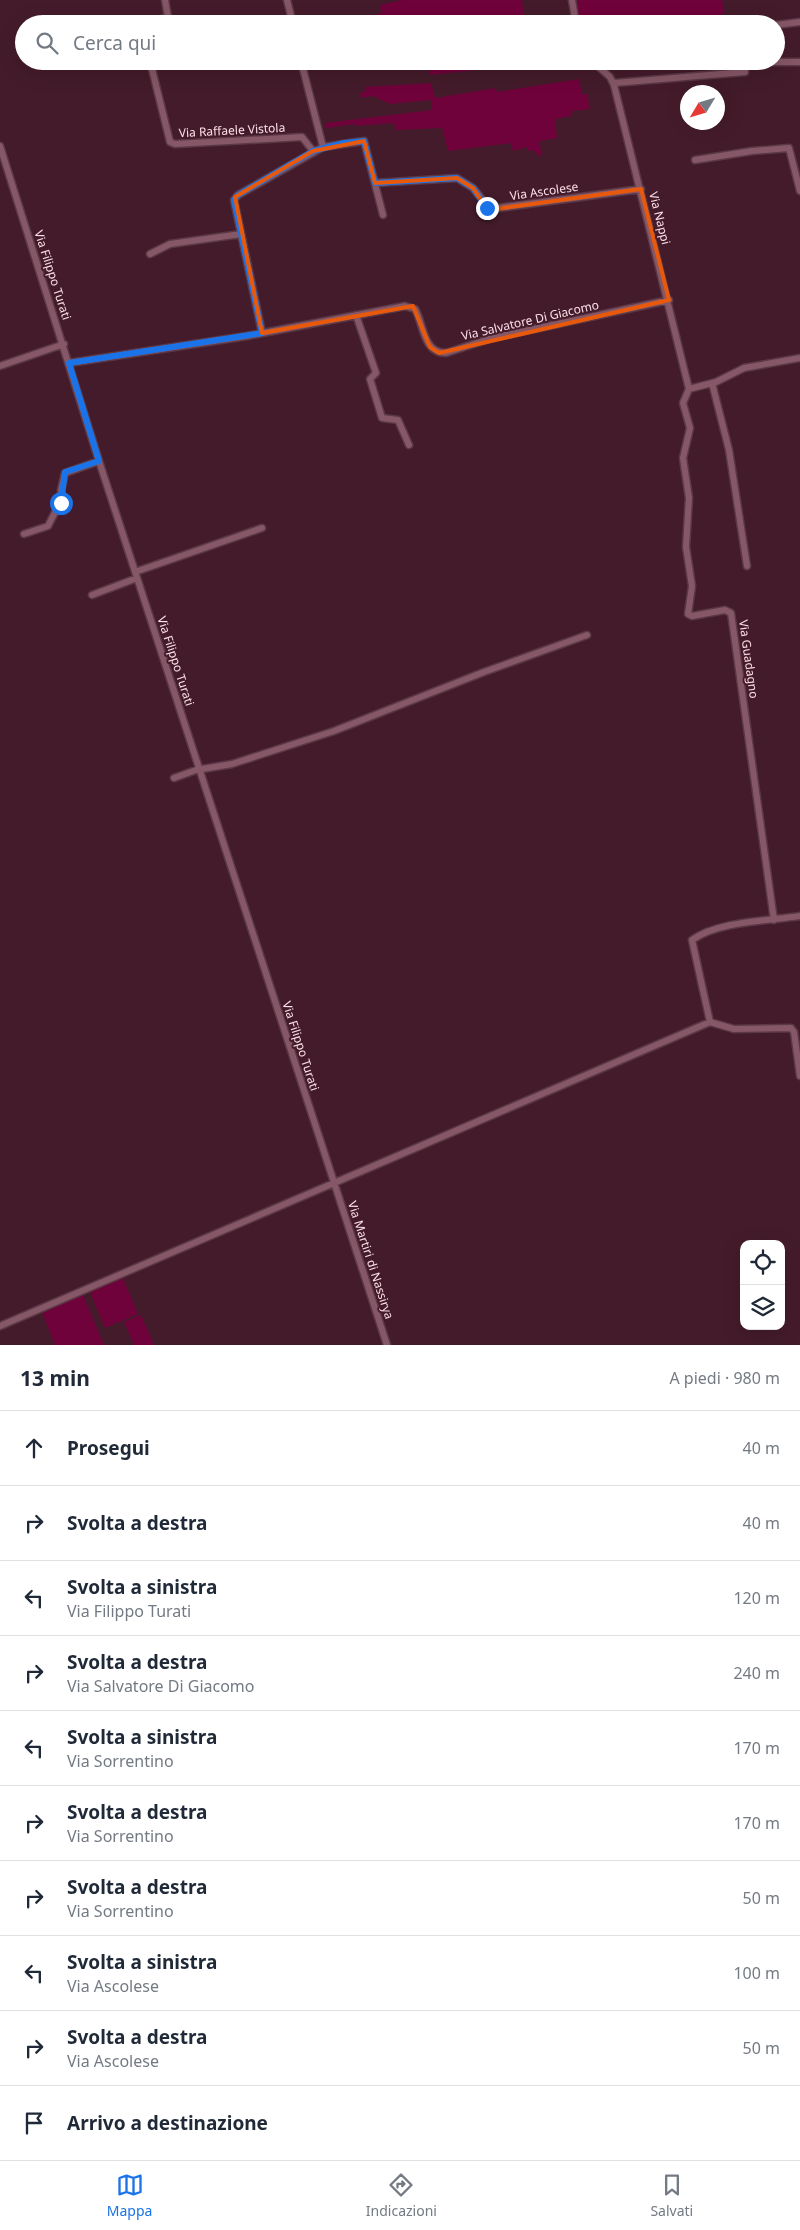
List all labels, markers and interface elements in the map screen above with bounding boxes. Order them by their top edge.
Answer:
search box [15,15,785,70]
icon: search [33,29,61,57]
text: Cerca qui [73,30,156,56]
north arrow [680,85,725,130]
street label: Via Raffaele Vistola [178,119,286,141]
street label: Via Ascolese [509,178,580,204]
street label: Via Nappi [645,190,675,246]
route end [476,197,499,220]
street label: Via Filippo Turati [31,228,75,322]
street label: Via Salvatore Di Giacomo [460,296,600,344]
route start [50,492,73,515]
street label: Via Filippo Turati [154,614,198,708]
street label: Via Guadagno [735,619,763,699]
street label: Via Filippo Turati [279,999,323,1093]
street label: Via Martiri di Nassirya [344,1199,398,1321]
map controls [740,1240,785,1330]
button: locate [740,1240,785,1285]
button: layers [740,1285,785,1330]
text: 13 min [20,1364,90,1392]
text: A piedi · 980 m [669,1367,780,1389]
icon: ahead [20,1434,48,1462]
text: Prosegui [67,1435,150,1461]
text: 40 m [743,1437,780,1459]
icon: right [20,1509,48,1537]
text: Svolta a destra [67,1510,207,1536]
text: 40 m [743,1512,780,1534]
text: Svolta a sinistra [67,1574,217,1600]
icon: left [20,1584,48,1612]
text: 120 m [733,1587,780,1609]
text: Via Filippo Turati [67,1600,191,1622]
text: Svolta a destra [67,1649,207,1675]
icon: right [20,1659,48,1687]
text: 240 m [733,1662,780,1684]
text: Via Salvatore Di Giacomo [67,1675,255,1697]
text: Svolta a sinistra [67,1724,217,1750]
icon: left [20,1734,48,1762]
text: 170 m [733,1737,780,1759]
text: Via Sorrentino [67,1750,174,1772]
text: Svolta a destra [67,1799,207,1825]
icon: right [20,1809,48,1837]
text: 170 m [733,1812,780,1834]
text: Via Sorrentino [67,1825,174,1847]
text: Svolta a destra [67,1874,207,1900]
icon: right [20,1884,48,1912]
text: 50 m [743,1887,780,1909]
text: Via Sorrentino [67,1900,174,1922]
text: Svolta a sinistra [67,1949,217,1975]
icon: left [20,1959,48,1987]
text: 100 m [733,1962,780,1984]
text: Via Ascolese [67,1975,159,1997]
text: Svolta a destra [67,2024,207,2050]
icon: right [20,2034,48,2062]
text: 50 m [743,2037,780,2059]
text: Via Ascolese [67,2050,159,2072]
icon: arrive [20,2109,48,2137]
text: Arrivo a destinazione [67,2110,268,2136]
tab: Mappa [107,2171,152,2220]
tab: Indicazioni [366,2171,437,2220]
tab: Salvati [650,2171,693,2220]

